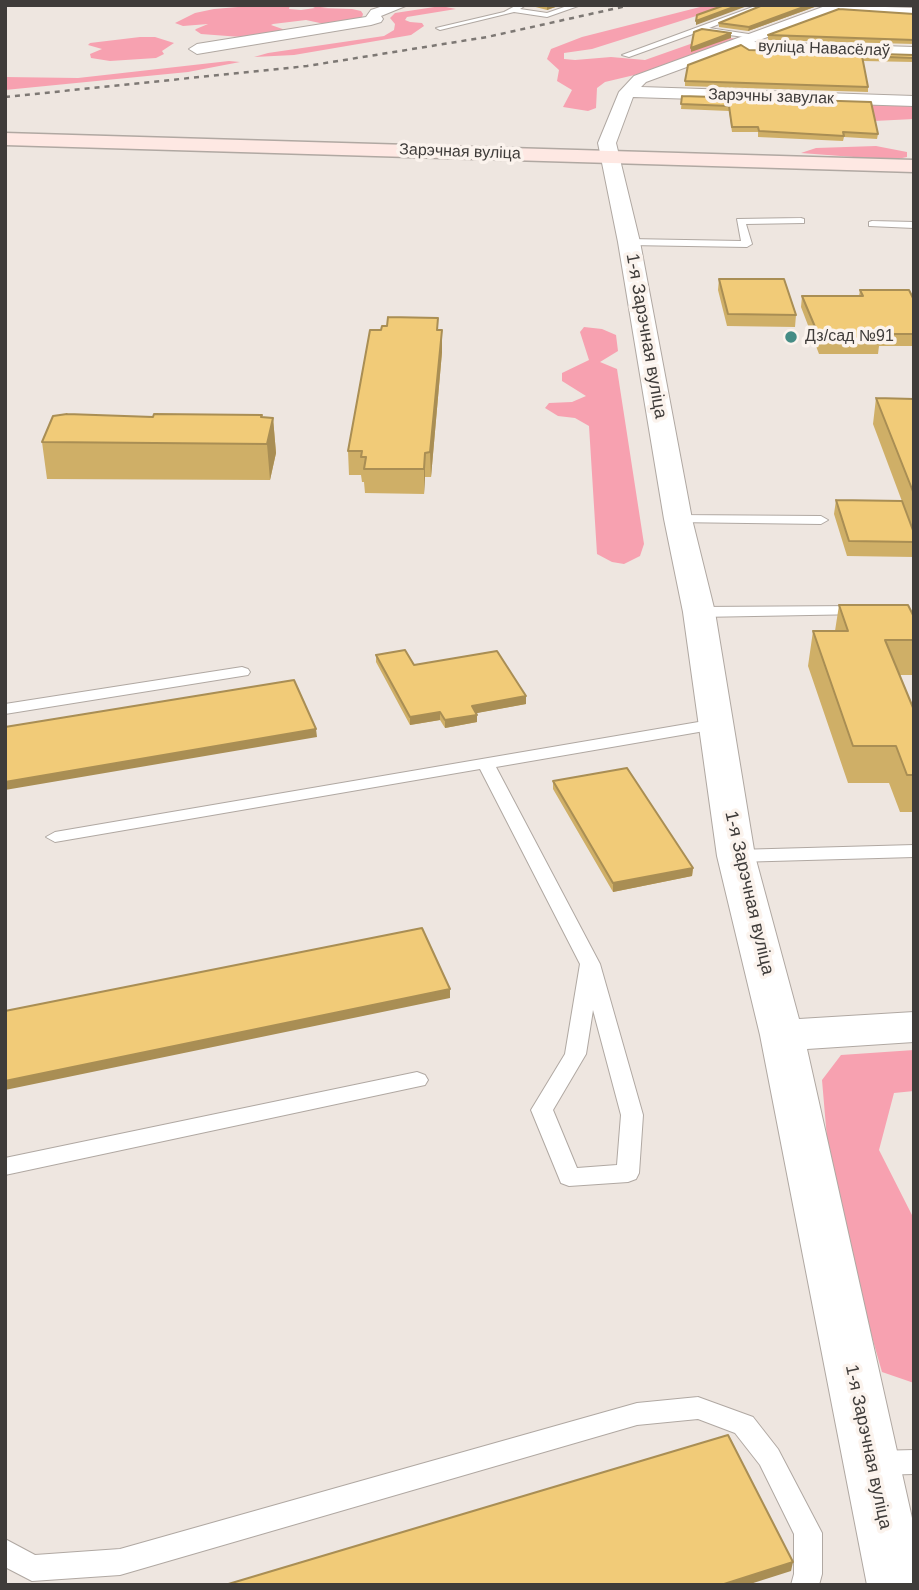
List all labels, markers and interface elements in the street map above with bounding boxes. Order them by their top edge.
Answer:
street label: вуліца Навасёлаў [758,37,890,61]
street label: Зарэчны завулак [708,85,834,109]
street label: Зарэчная вуліца [399,140,521,164]
street label: 1-я Зарэчная вуліца [621,252,671,420]
place label: Дз/сад №91 [805,327,894,347]
marker: Дз/сад №91 [783,329,799,345]
street label: 1-я Зарэчная вуліца [720,809,778,977]
street label: 1-я Зарэчная вуліца [840,1363,896,1531]

